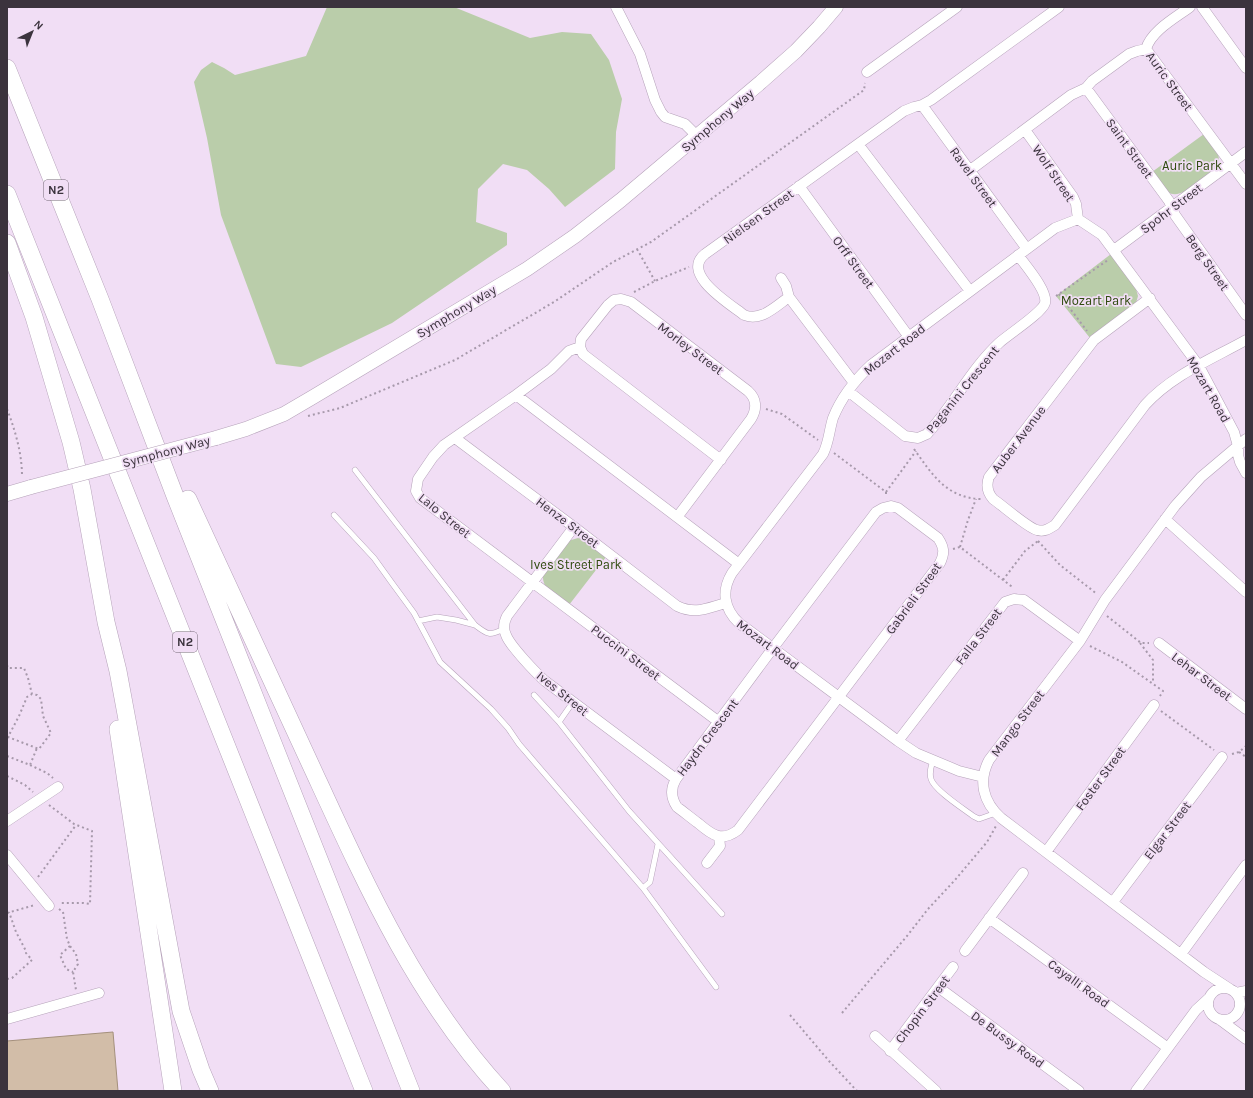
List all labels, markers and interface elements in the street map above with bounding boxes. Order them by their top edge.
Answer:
north arrow [12,12,52,52]
text: N [31,18,46,32]
street label: Auric Street [1143,49,1196,114]
street label: Symphony Way [678,86,757,155]
street label: Saint Street [1103,115,1156,181]
street label: Wolf Street [1029,142,1078,205]
street label: Ravel Street [947,144,1001,210]
park label: Auric Park [1162,158,1222,173]
road number: N2 [44,180,68,200]
street label: Spohr Street [1137,180,1205,237]
street label: Nielsen Street [720,186,796,247]
street label: Berg Street [1183,231,1233,293]
street label: Orff Street [830,233,878,291]
street label: Symphony Way [414,282,499,341]
park label: Mozart Park [1061,293,1131,308]
street label: Morley Street [655,319,726,378]
street label: Mozart Road [861,321,928,378]
street label: Paganini Crescent [923,343,1002,436]
street label: Mozart Road [1184,353,1234,425]
street label: Auber Avenue [988,402,1049,476]
street label: Symphony Way [121,433,212,470]
street label: Lalo Street [416,490,474,541]
street label: Henze Street [533,494,602,551]
park label: Ives Street Park [530,557,622,572]
street label: Gabrieli Street [882,560,944,637]
street label: Falla Street [952,605,1005,668]
street label: Mozart Road [734,616,802,673]
street label: Puccini Street [588,621,663,683]
road number: N2 [173,632,197,652]
street label: Lehar Street [1169,649,1235,704]
street label: Ives Street [534,668,592,719]
street label: Mango Street [988,687,1047,759]
street label: Haydn Crescent [673,696,741,779]
street label: Foster Street [1072,743,1129,813]
street label: Elgar Street [1141,798,1194,862]
street label: Cayalli Road [1045,956,1112,1011]
street label: Chopin Street [892,972,953,1046]
street label: De Bussy Road [968,1008,1047,1071]

